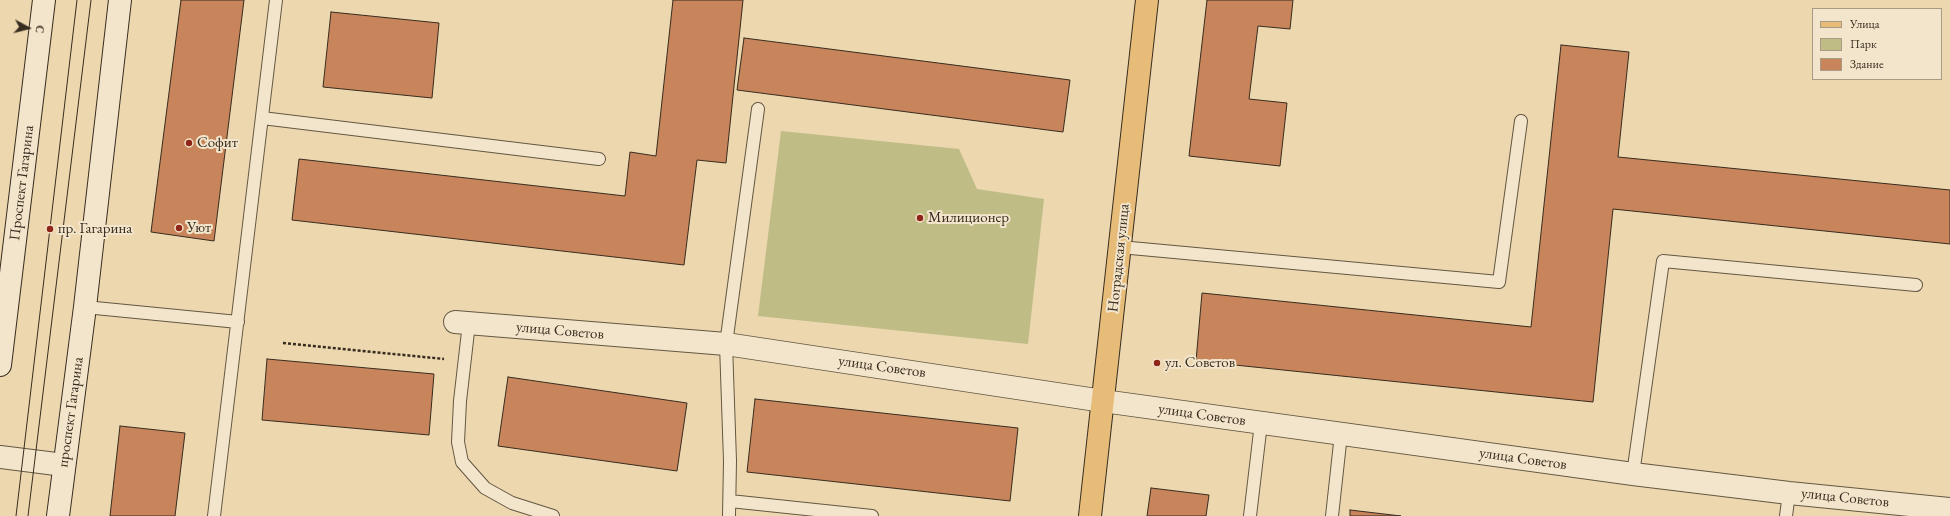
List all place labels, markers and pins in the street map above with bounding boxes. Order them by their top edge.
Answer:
place label: Софит [197,134,238,152]
marker: Софит [184,138,194,148]
place label: Милиционер [928,209,1009,227]
marker: Милиционер [915,213,925,223]
place label: Уют [187,219,211,237]
place label: пр. Гагарина [58,220,132,238]
marker: Уют [174,223,184,233]
marker: пр. Гагарина [45,224,55,234]
place label: ул. Советов [1165,354,1235,372]
marker: ул. Советов [1152,358,1162,368]

